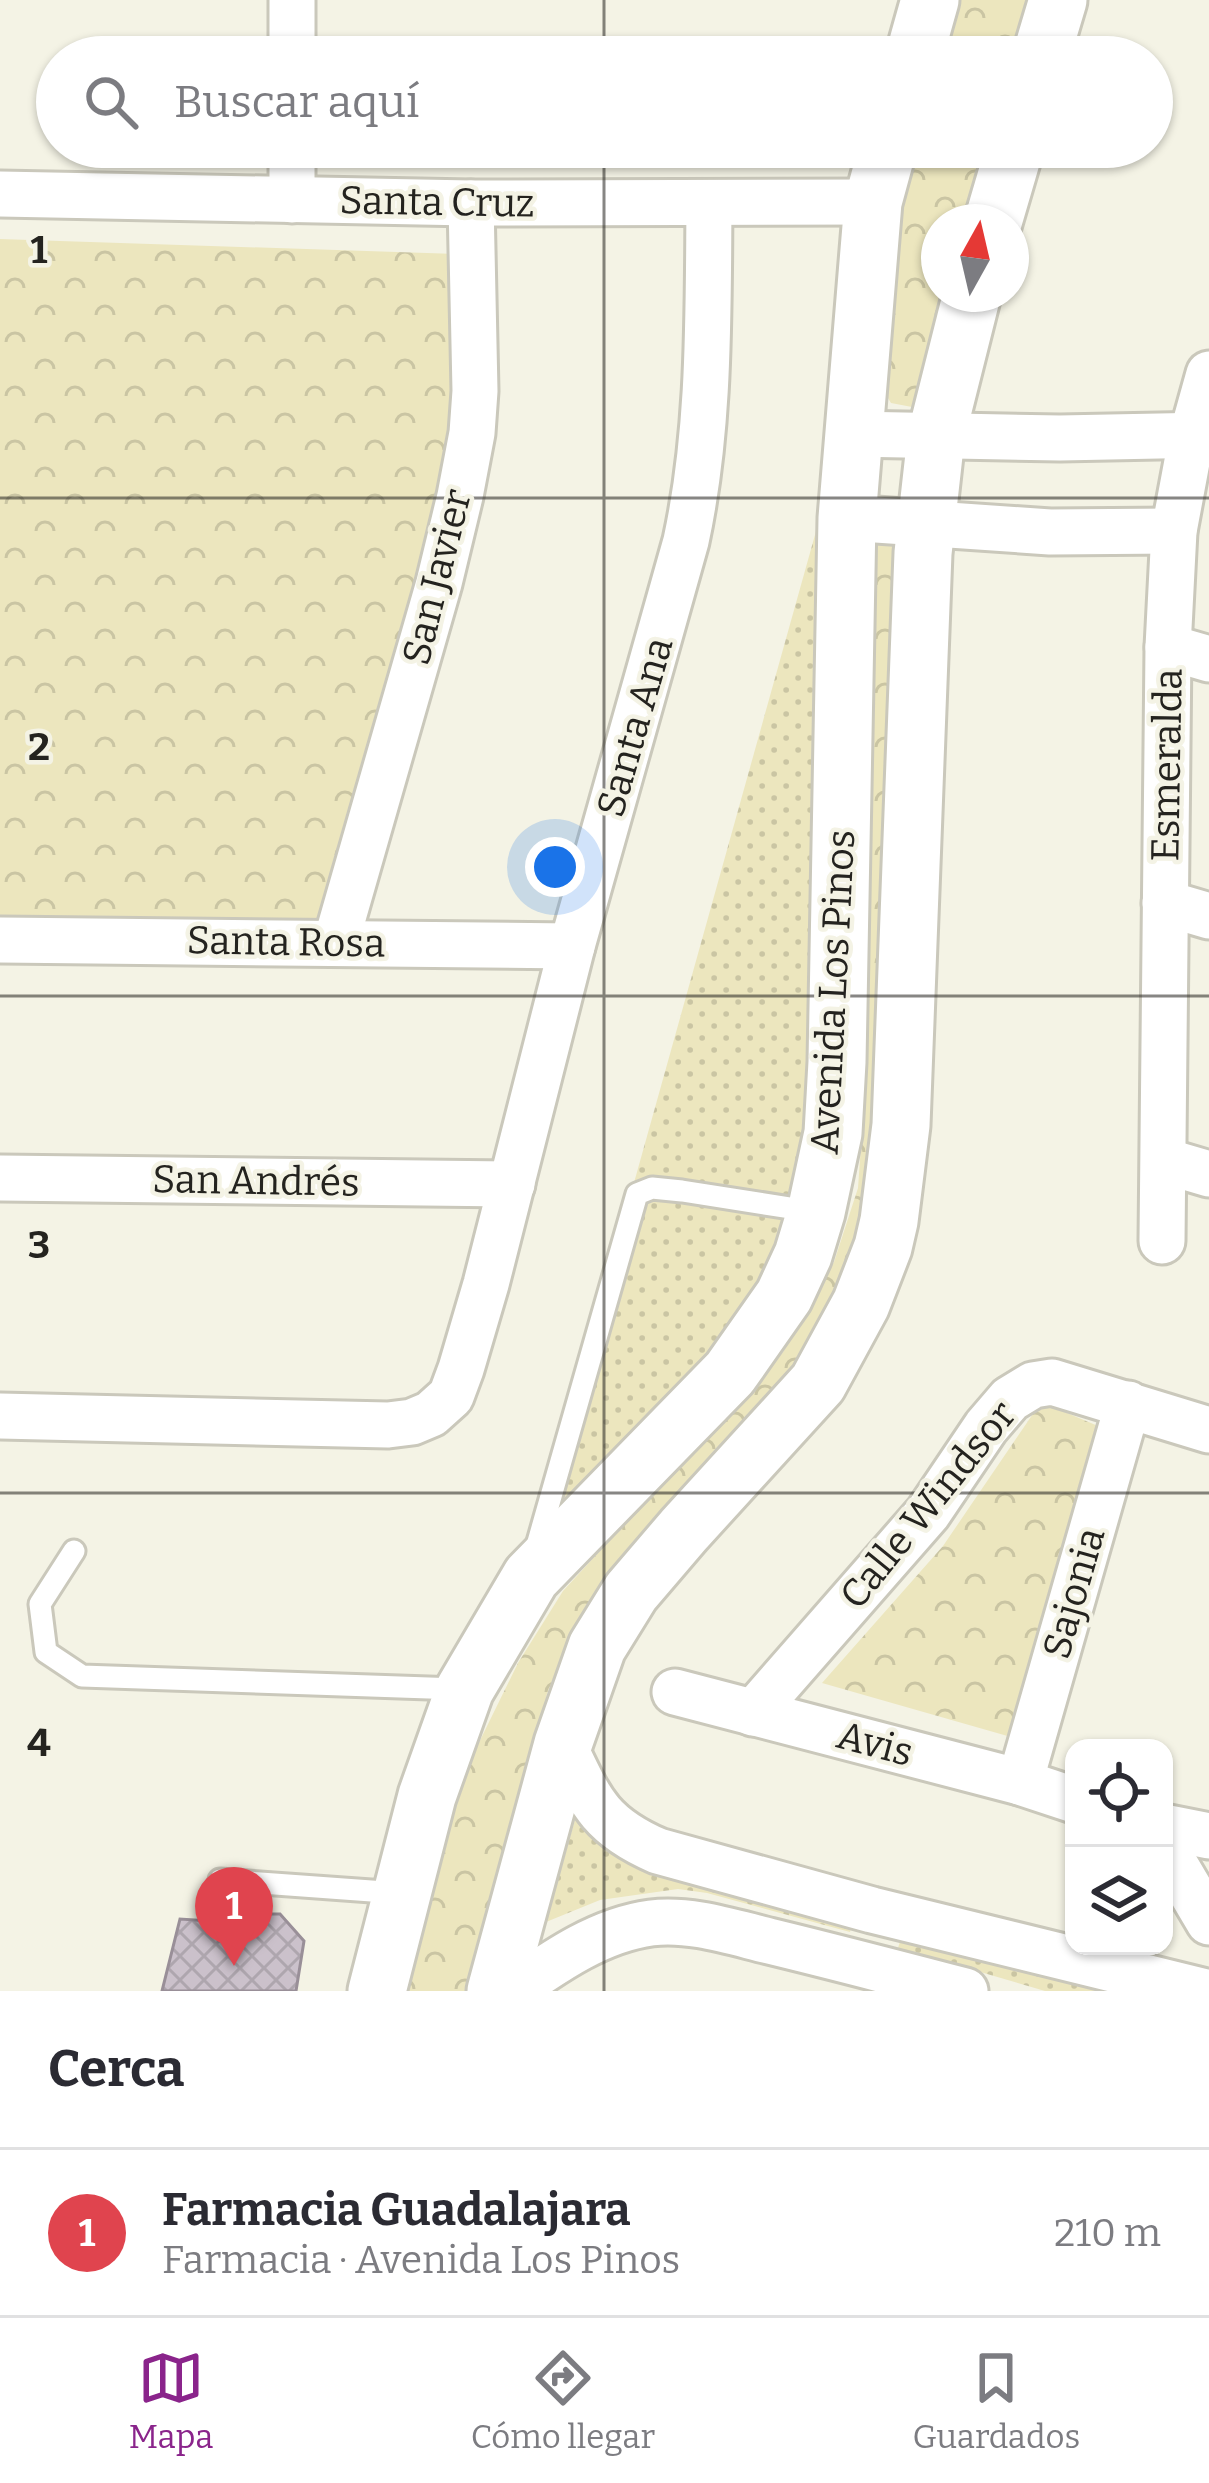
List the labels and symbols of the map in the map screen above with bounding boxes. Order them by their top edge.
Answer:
street label: Santa Cruz [339,177,535,227]
north arrow [921,204,1029,312]
text: 1 [31,227,48,273]
street label: San Javier [393,484,481,670]
street label: Santa Ana [587,632,683,822]
street label: Esmeralda [1142,668,1192,862]
text: 2 [28,724,50,770]
street label: Avenida Los Pinos [802,828,864,1156]
your location [525,837,585,897]
street label: Santa Rosa [186,917,386,967]
street label: San Andrés [152,1156,360,1206]
text: 3 [28,1222,50,1268]
street label: Calle Windsor [830,1392,1026,1618]
street label: Sajonia [1033,1522,1115,1664]
street label: Avis [832,1712,918,1776]
text: 4 [27,1720,51,1766]
pin: 1 [195,1867,273,1966]

